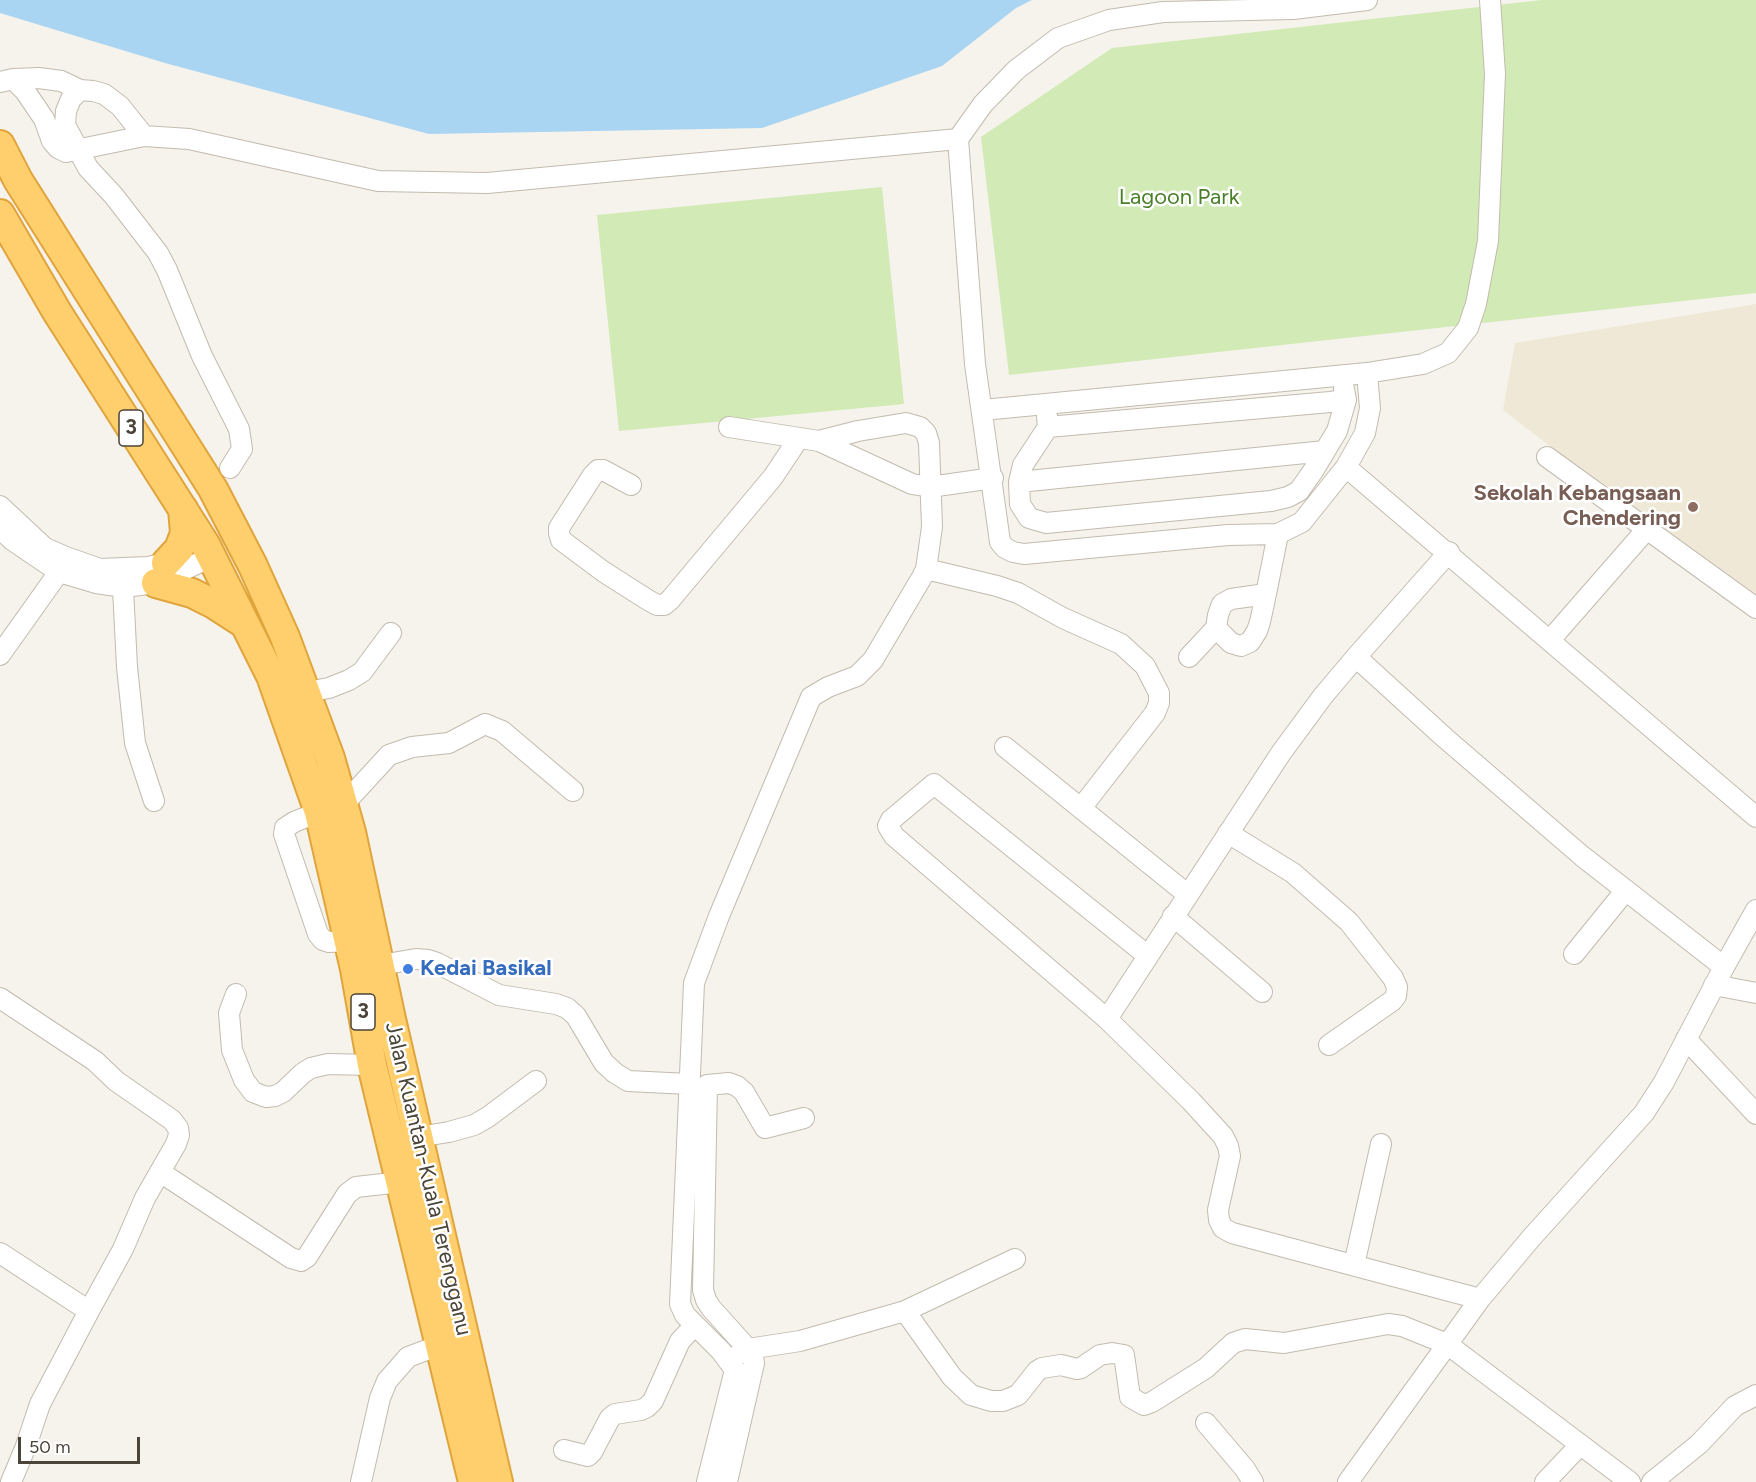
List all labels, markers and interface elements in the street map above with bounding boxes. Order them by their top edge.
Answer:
park label: Lagoon Park [1119,185,1239,211]
road number: 3 [119,410,143,446]
place label: Sekolah Kebangsaan Chendering [1474,481,1681,532]
marker: Sekolah Kebangsaan Chendering [1686,500,1700,514]
place label: Kedai Basikal [420,956,552,982]
marker: Kedai Basikal [401,962,415,976]
road number: 3 [351,994,375,1030]
street label: Jalan Kuantan-Kuala Terengganu [379,1020,477,1338]
scale bar [21,1425,142,1463]
text: 50 m [29,1436,71,1458]

